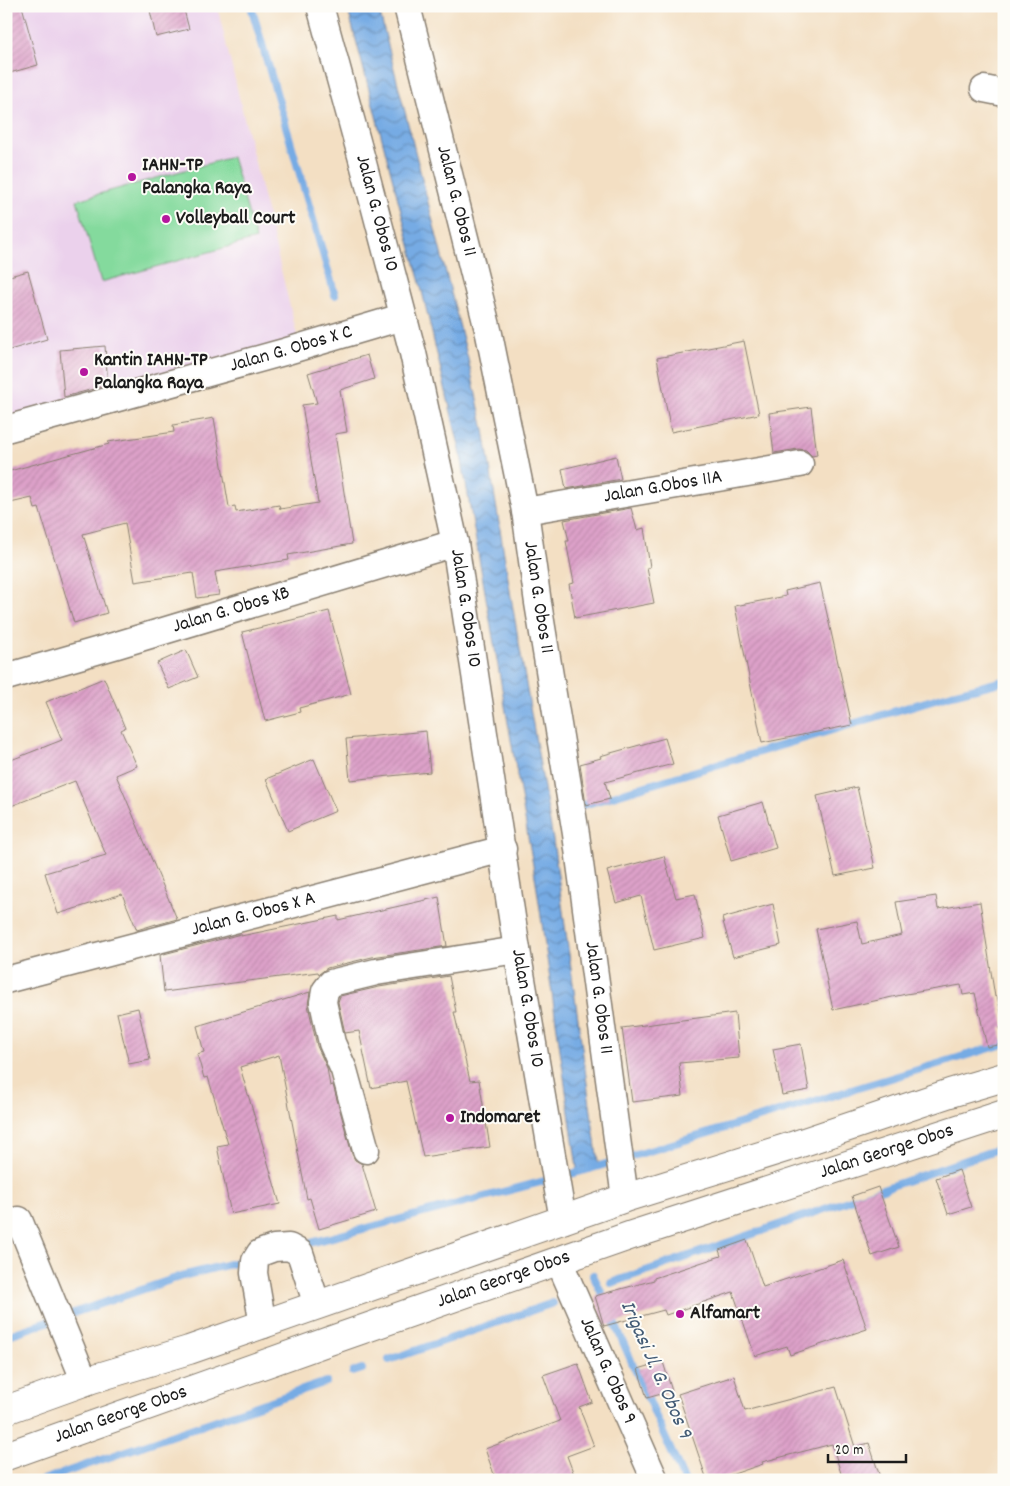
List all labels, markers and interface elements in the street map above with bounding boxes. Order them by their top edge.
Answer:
street label: Jalan G. Obos 11 [428,143,483,259]
place label: IAHN-TP Palangka Raya [142,152,252,203]
street label: Jalan G. Obos 10 [347,152,405,275]
marker: IAHN-TP Palangka Raya [126,171,138,183]
place label: Volleyball Court [176,205,296,233]
marker: Volleyball Court [160,213,172,225]
street label: Jalan G. Obos X C [227,318,356,380]
place label: Kantin IAHN-TP Palangka Raya [94,347,208,398]
marker: Kantin IAHN-TP Palangka Raya [78,366,90,378]
street label: Jalan G.Obos 11A [602,464,725,511]
street label: Jalan G. Obos 11 [515,539,560,656]
street label: Jalan G. Obos 10 [442,547,488,670]
street label: Jalan G. Obos XB [169,580,294,641]
street label: Jalan G. Obos X A [188,885,319,945]
street label: Jalan G. Obos 11 [577,940,619,1056]
street label: Jalan G. Obos 10 [503,947,551,1070]
place label: Indomaret [460,1104,541,1132]
marker: Indomaret [444,1112,456,1124]
street label: Jalan George Obos [816,1117,958,1187]
street label: Jalan George Obos [433,1244,574,1316]
water label: Irigasi Jl. G. Obos 9 [611,1296,699,1444]
place label: Alfamart [690,1300,761,1328]
marker: Alfamart [674,1308,686,1320]
street label: Jalan G. Obos 9 [571,1313,643,1429]
street label: Jalan George Obos [50,1378,191,1452]
scale bar [828,1431,905,1463]
text: 20 m [835,1440,863,1462]

